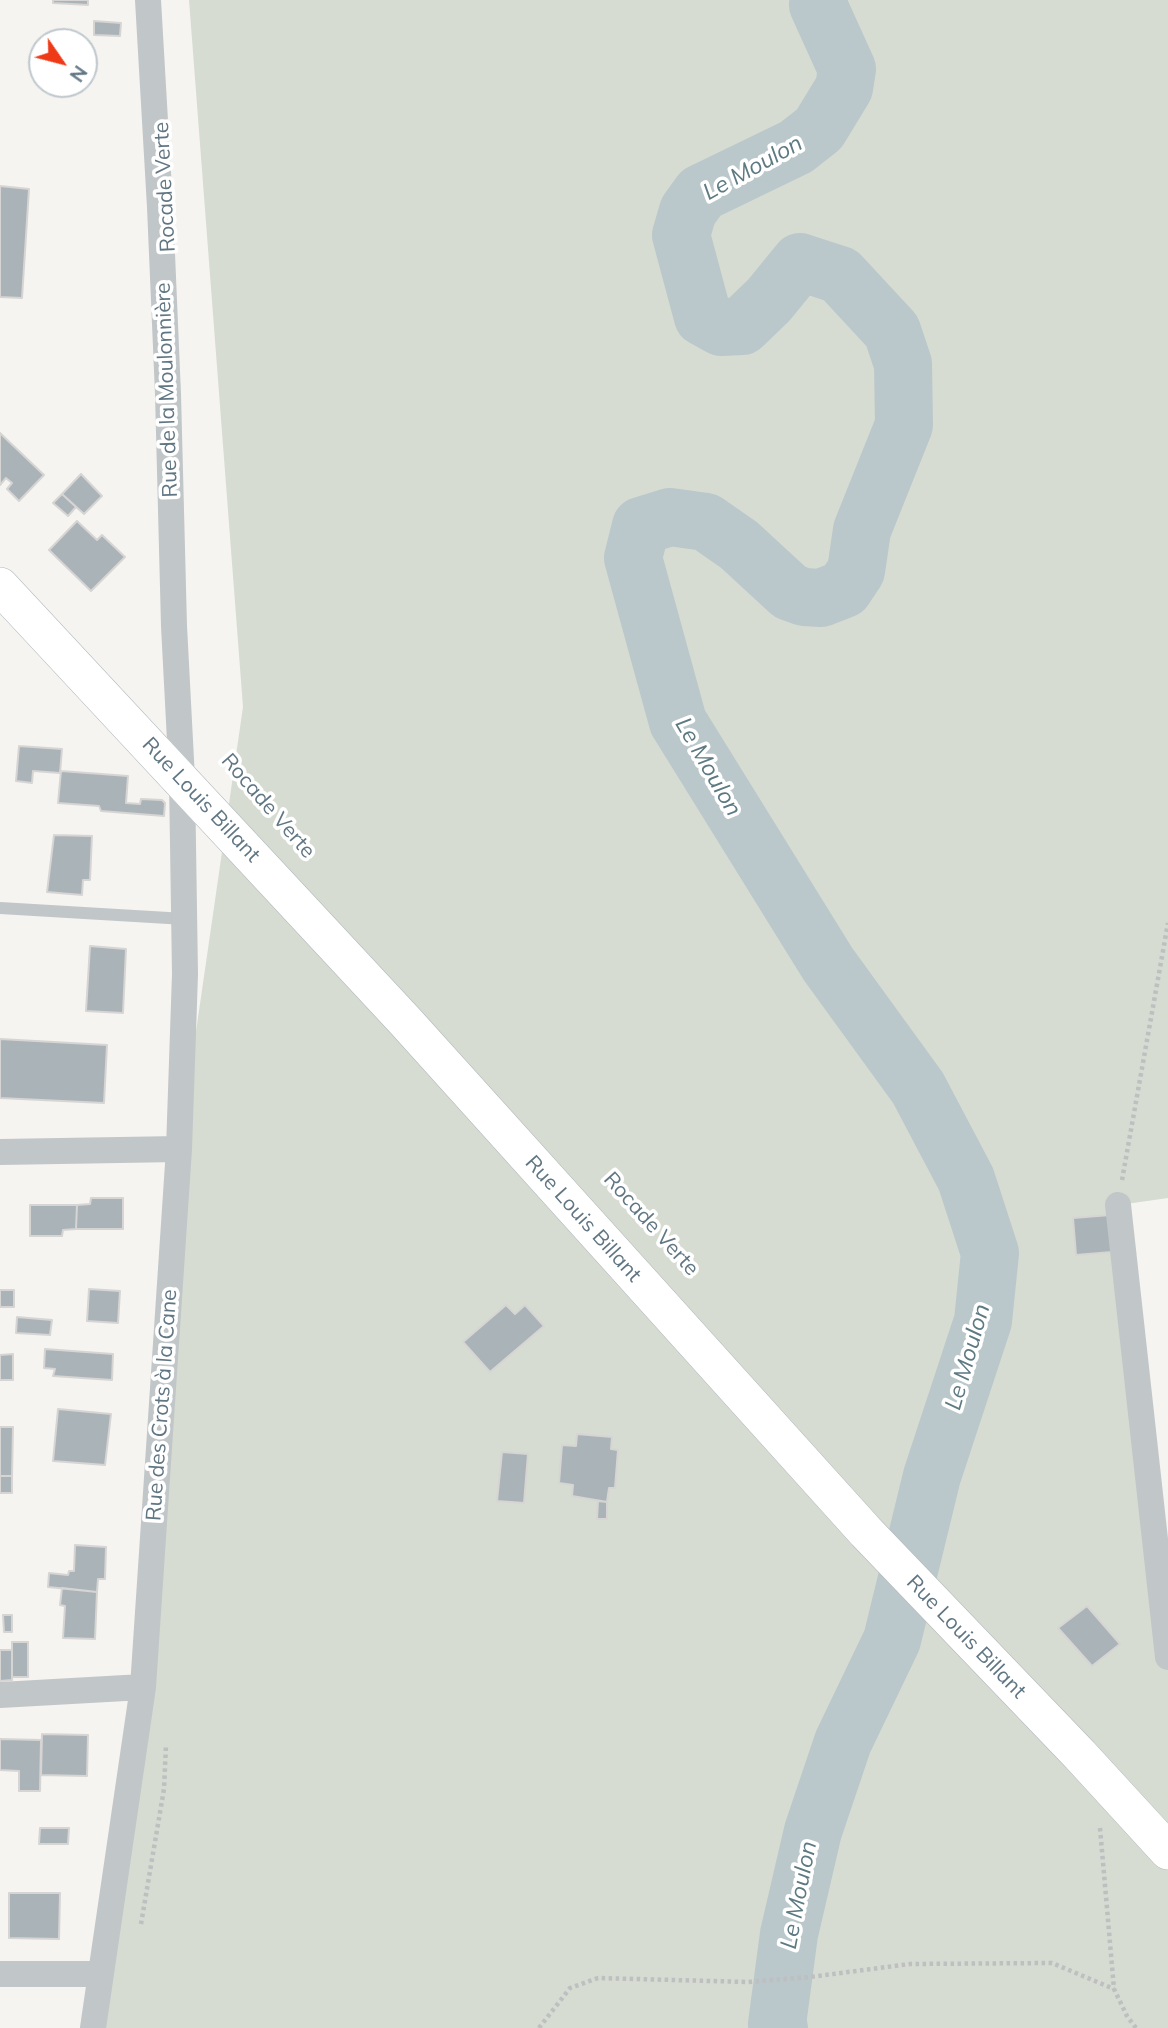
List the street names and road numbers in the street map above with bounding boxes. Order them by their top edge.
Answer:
street label: Rocade Verte [149,121,181,253]
street label: Rue de la Moulonnière [151,282,183,498]
street label: Rue Louis Billant [137,732,265,868]
street label: Rocade Verte [216,749,320,863]
street label: Rue Louis Billant [520,1151,646,1287]
street label: Rocade Verte [598,1167,704,1281]
street label: Rue des Crots à la Cane [141,1288,183,1522]
street label: Rue Louis Billant [901,1570,1031,1704]

